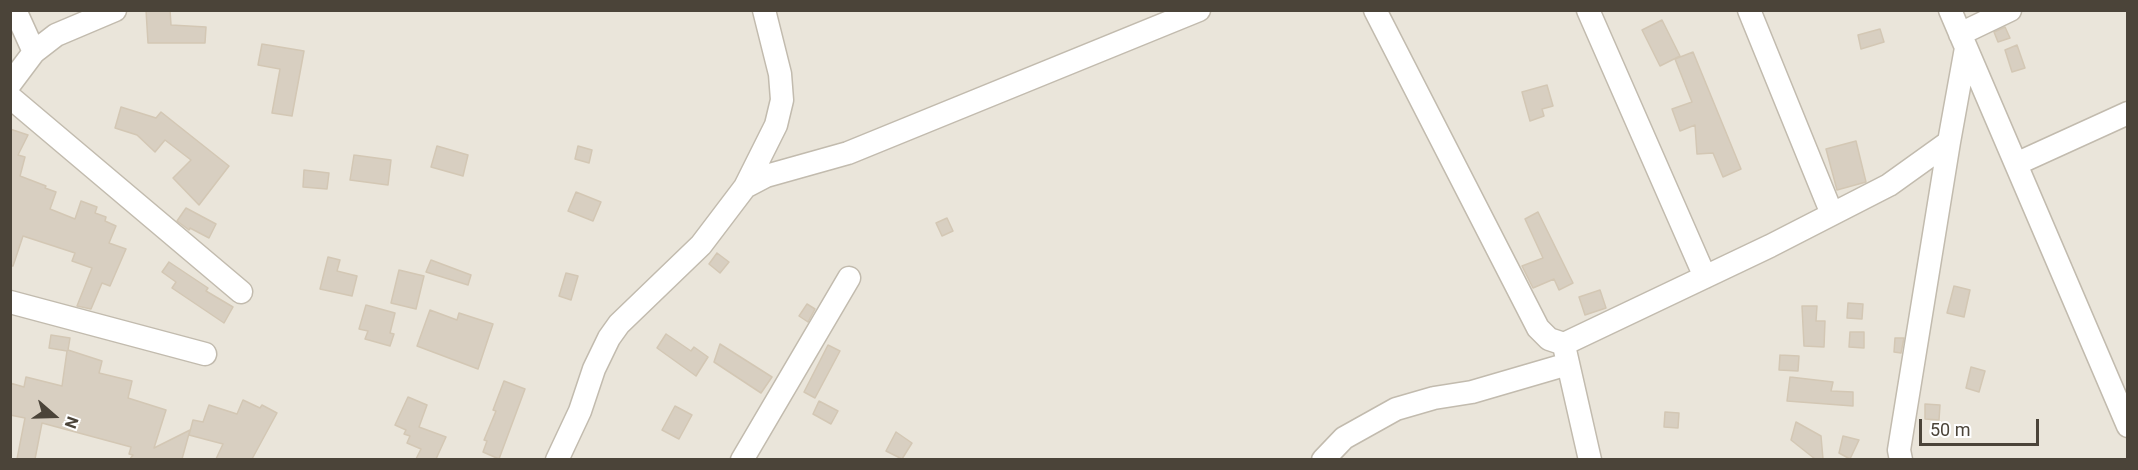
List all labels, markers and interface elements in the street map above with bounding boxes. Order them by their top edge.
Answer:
north arrow [24,386,84,446]
scale bar [1922,407,2042,445]
text: N [61,414,82,431]
text: 50 m [1930,419,1970,440]

